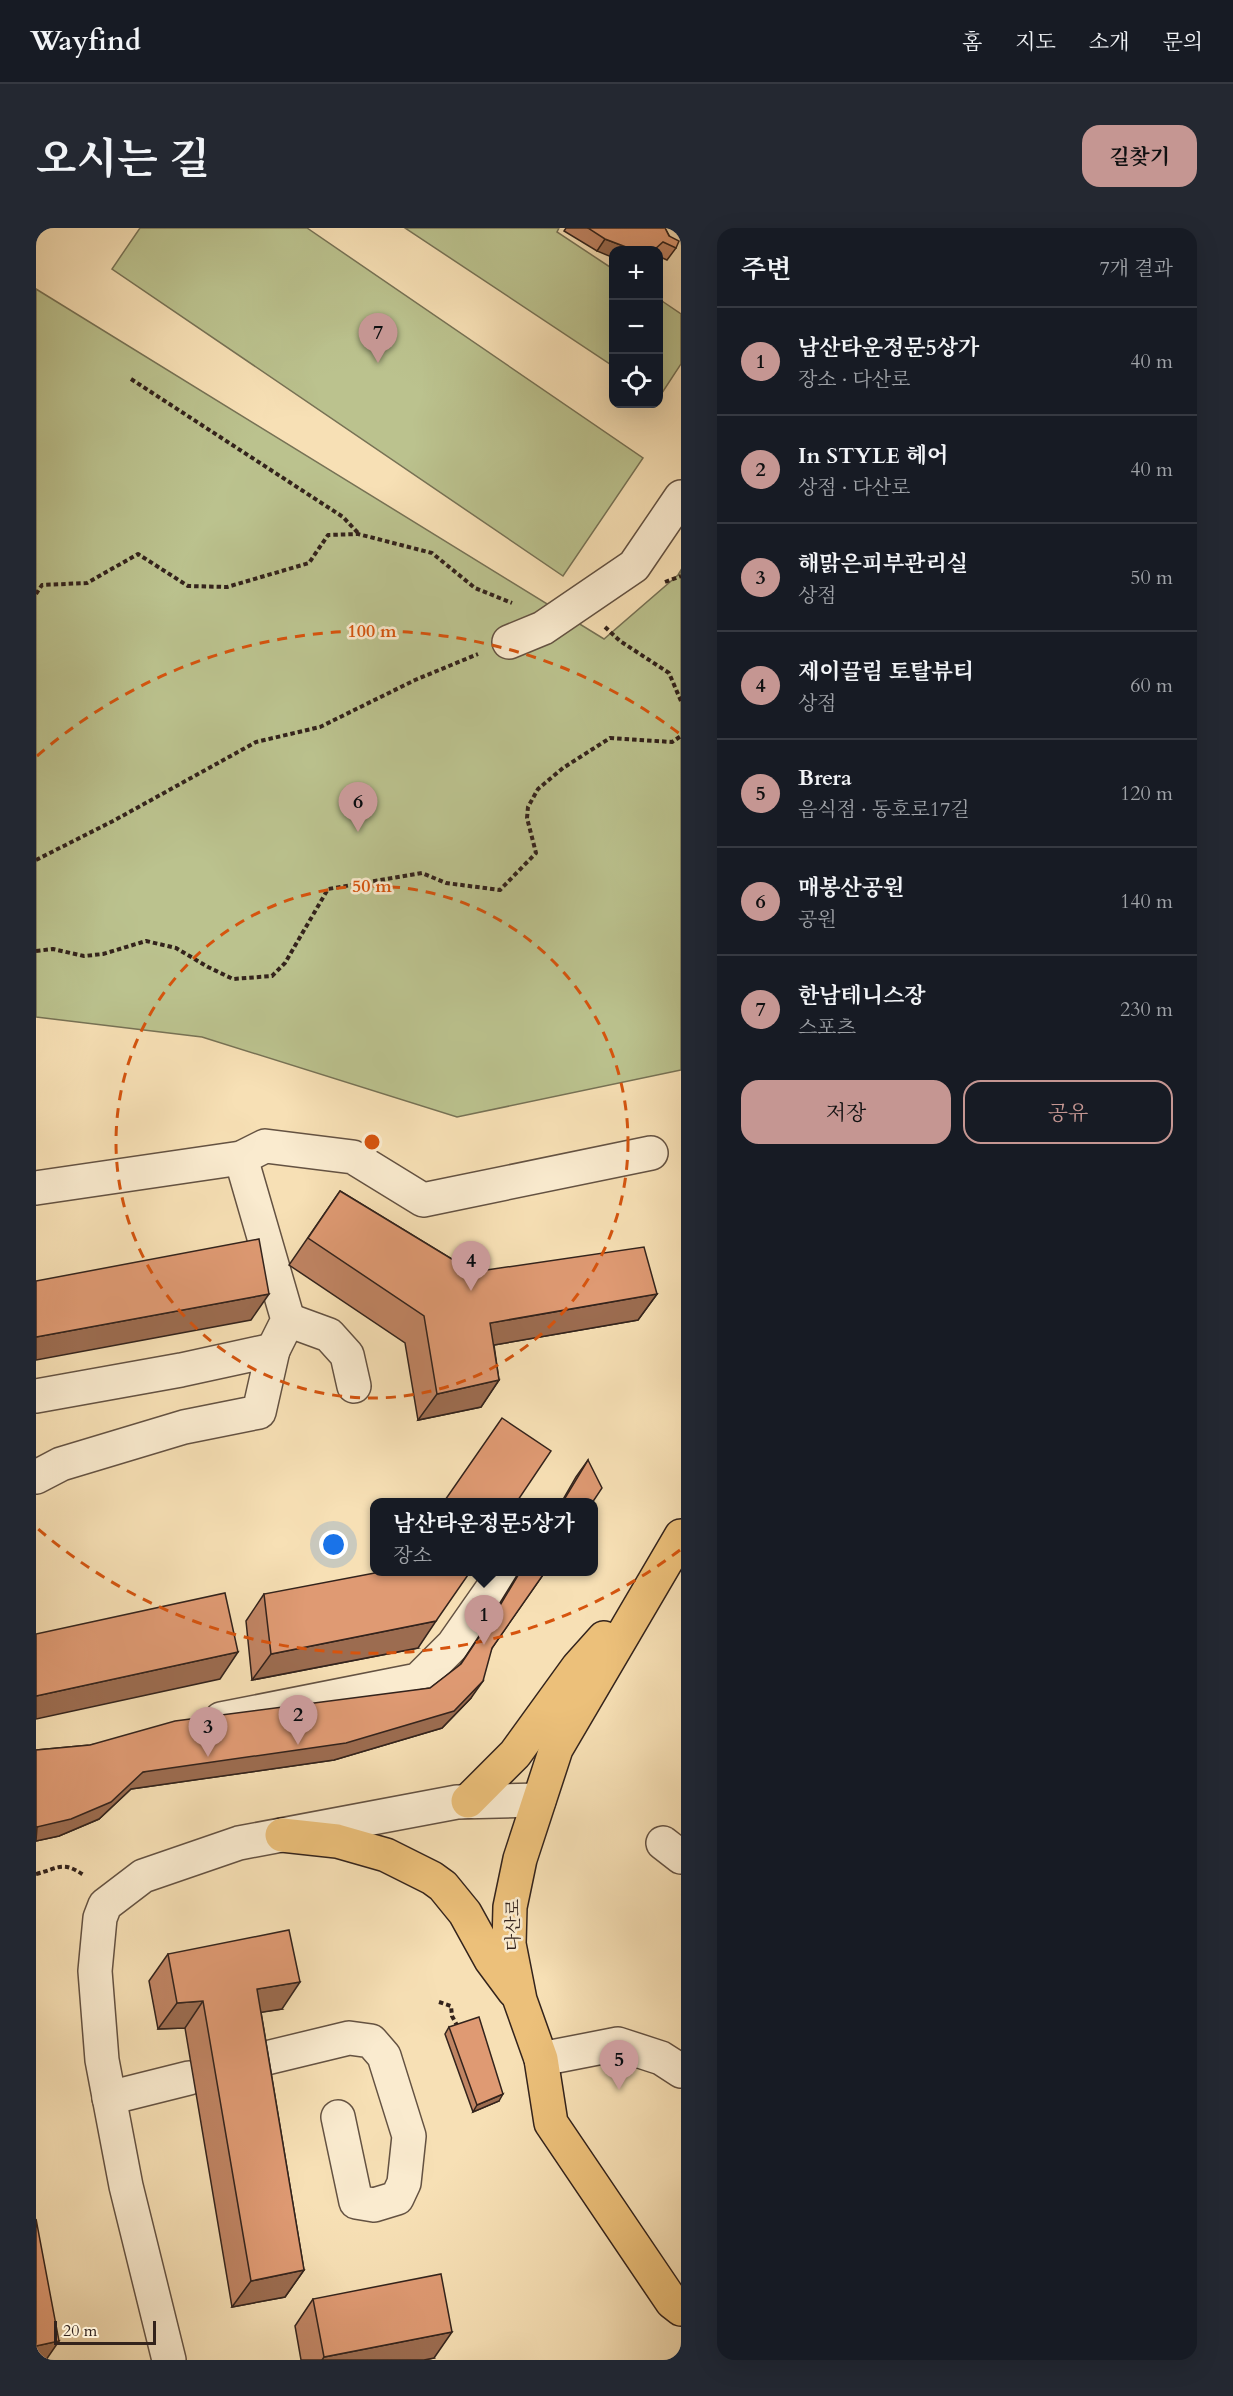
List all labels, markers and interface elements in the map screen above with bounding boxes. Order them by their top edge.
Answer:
text: Wayfind [30,22,141,60]
text: 홈 [962,28,982,57]
text: 지도 [1015,28,1056,57]
text: 소개 [1089,28,1129,57]
text: 문의 [1162,28,1203,57]
button: 길찾기 [1082,125,1197,187]
text: 오시는 길 [36,131,210,188]
map controls [609,246,663,408]
button: + [609,246,663,300]
text: 주변 [741,252,791,287]
text: 7개 결과 [1099,255,1173,282]
button: − [609,300,663,354]
pin: 7 [358,314,398,363]
text: 남산타운정문5상가 [798,333,979,363]
text: 1 [755,348,766,375]
text: 40 m [1130,348,1173,375]
button: locate [609,354,663,408]
text: 장소 · 다산로 [798,366,910,393]
text: In STYLE 헤어 [798,441,948,471]
text: 2 [755,456,766,483]
text: 40 m [1130,456,1173,483]
text: 상점 · 다산로 [798,474,910,501]
text: 해맑은피부관리실 [798,549,968,579]
text: 3 [755,564,766,591]
text: 50 m [1130,564,1173,591]
text: 상점 [798,582,837,609]
text: 100 m [347,619,397,644]
text: 제이끌림 토탈뷰티 [798,657,974,687]
text: 4 [755,672,766,699]
text: 60 m [1130,672,1173,699]
text: 상점 [798,690,837,717]
text: Brera [798,763,852,793]
text: 5 [755,780,766,807]
text: 120 m [1120,780,1173,807]
pin: 6 [338,782,378,832]
text: 음식점 · 동호로17길 [798,796,970,823]
text: 매봉산공원 [798,873,904,903]
text: 50 m [352,874,392,899]
text: 6 [755,888,766,915]
text: 140 m [1120,888,1173,915]
text: 공원 [798,906,837,933]
text: 한남테니스장 [798,981,926,1011]
text: 7 [755,996,766,1023]
text: 230 m [1120,996,1173,1023]
text: 스포츠 [798,1014,856,1041]
button: 저장 [741,1080,951,1144]
button: 공유 [963,1080,1173,1144]
centre of rings [362,1132,382,1152]
pin: 4 [452,1242,490,1291]
popup [370,1498,598,1576]
text: 남산타운정문5상가 [393,1509,575,1539]
your location [319,1530,348,1559]
text: 장소 [393,1542,432,1569]
pin: 1 [464,1596,504,1645]
pin: 2 [278,1696,318,1745]
pin: 3 [188,1708,228,1757]
street label: 다산로 [501,1899,526,1951]
pin: 5 [600,2040,638,2090]
scale bar [54,2318,156,2346]
text: 20 m [63,2320,97,2342]

